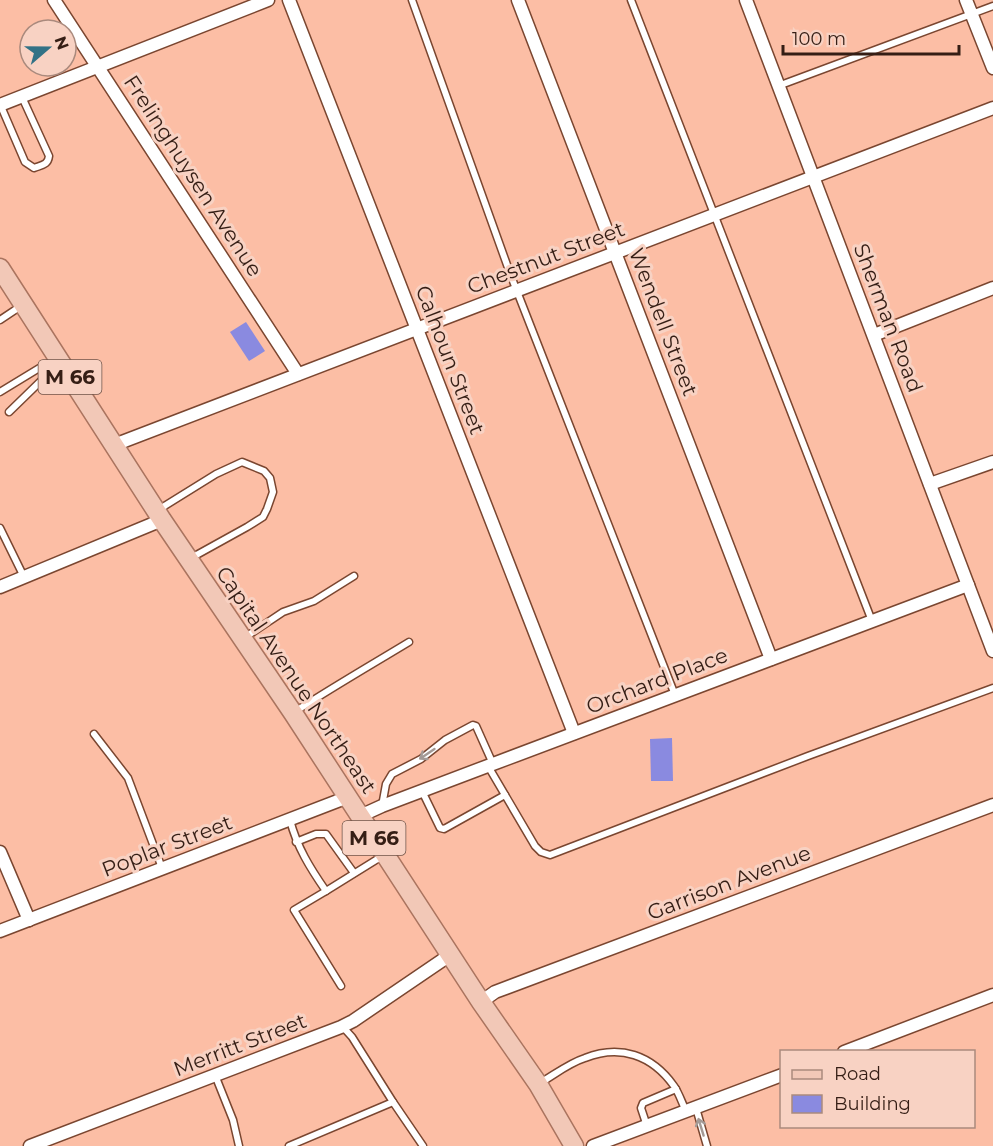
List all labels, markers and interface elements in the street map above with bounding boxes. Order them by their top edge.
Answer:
north arrow [18,18,78,78]
scale bar [783,18,958,56]
text: 100 m [792,28,846,50]
text: N [50,34,73,52]
street label: Frelinghuysen Avenue [119,70,268,281]
street label: Chestnut Street [464,216,628,299]
street label: Sherman Road [849,240,928,396]
street label: Wendell Street [624,244,703,399]
street label: Calhoun Street [411,282,490,438]
road number: M 66 [38,360,101,394]
street label: Capital Avenue Northeast [211,561,382,798]
street label: Orchard Place [583,642,731,719]
one-way arrow [418,748,435,761]
street label: Poplar Street [98,809,236,882]
road number: M 66 [342,821,406,855]
street label: Garrison Avenue [644,840,814,925]
street label: Merritt Street [170,1008,310,1081]
legend [780,1050,975,1128]
text: Road [834,1063,881,1085]
text: Building [834,1093,911,1115]
one-way arrow [695,1118,706,1137]

